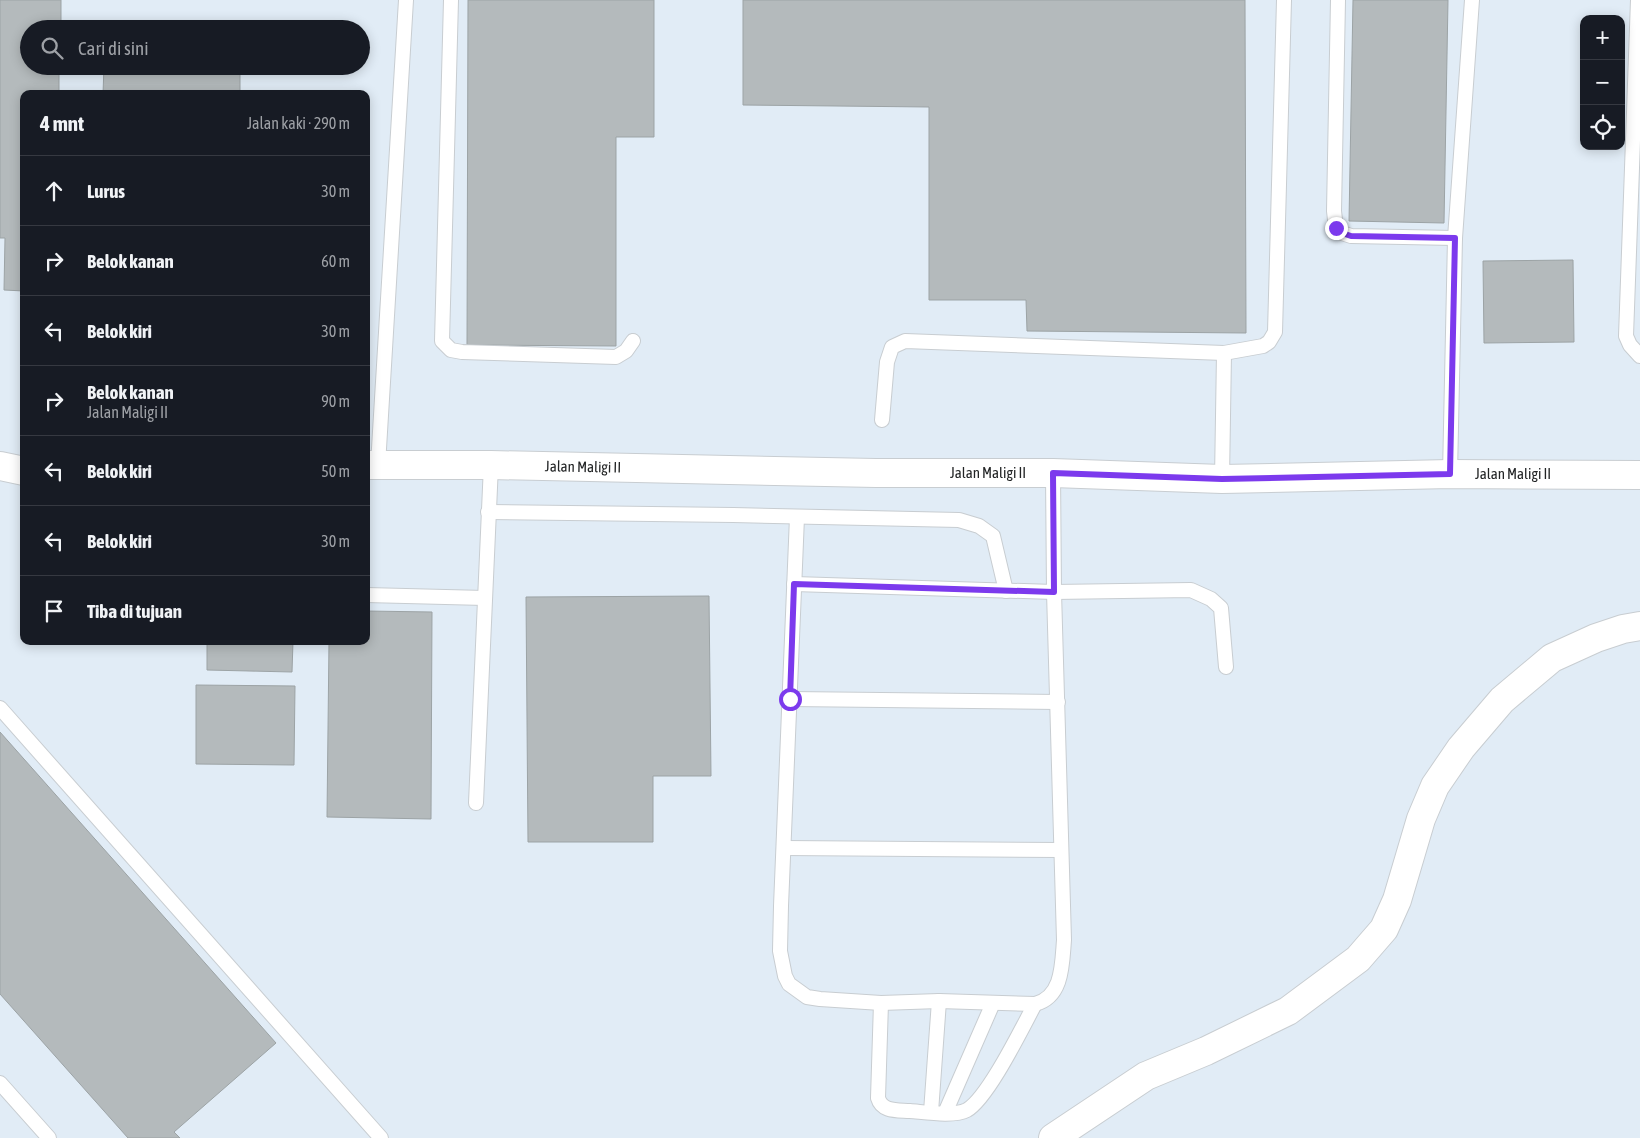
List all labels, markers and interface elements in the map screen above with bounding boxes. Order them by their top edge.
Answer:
map controls [1580,15,1625,150]
button: + [1580,15,1625,60]
search box [20,20,370,75]
icon: search [38,34,66,62]
text: Cari di sini [78,37,149,59]
button: − [1580,60,1625,105]
button: locate [1580,105,1625,150]
text: 4 mnt [40,111,84,135]
text: Jalan kaki · 290 m [247,114,350,132]
icon: ahead [40,177,68,205]
text: Lurus [87,180,125,202]
text: 30 m [321,182,350,200]
route end [1325,217,1348,240]
icon: right [40,247,68,275]
text: Belok kanan [87,250,174,272]
text: 60 m [321,252,350,270]
icon: left [40,317,68,345]
text: Belok kiri [87,320,152,342]
text: 30 m [321,322,350,340]
text: Belok kanan [87,381,174,403]
icon: right [40,387,68,415]
text: 90 m [321,392,350,410]
text: Jalan Maligi II [87,403,168,421]
icon: left [40,457,68,485]
street label: Jalan Maligi II [545,457,621,476]
text: Belok kiri [87,460,152,482]
text: 50 m [321,462,350,480]
street label: Jalan Maligi II [950,464,1026,481]
street label: Jalan Maligi II [1475,465,1551,482]
icon: left [40,527,68,555]
text: Belok kiri [87,530,152,552]
text: 30 m [321,532,350,550]
icon: arrive [40,597,68,625]
text: Tiba di tujuan [87,600,182,622]
route start [779,688,802,711]

